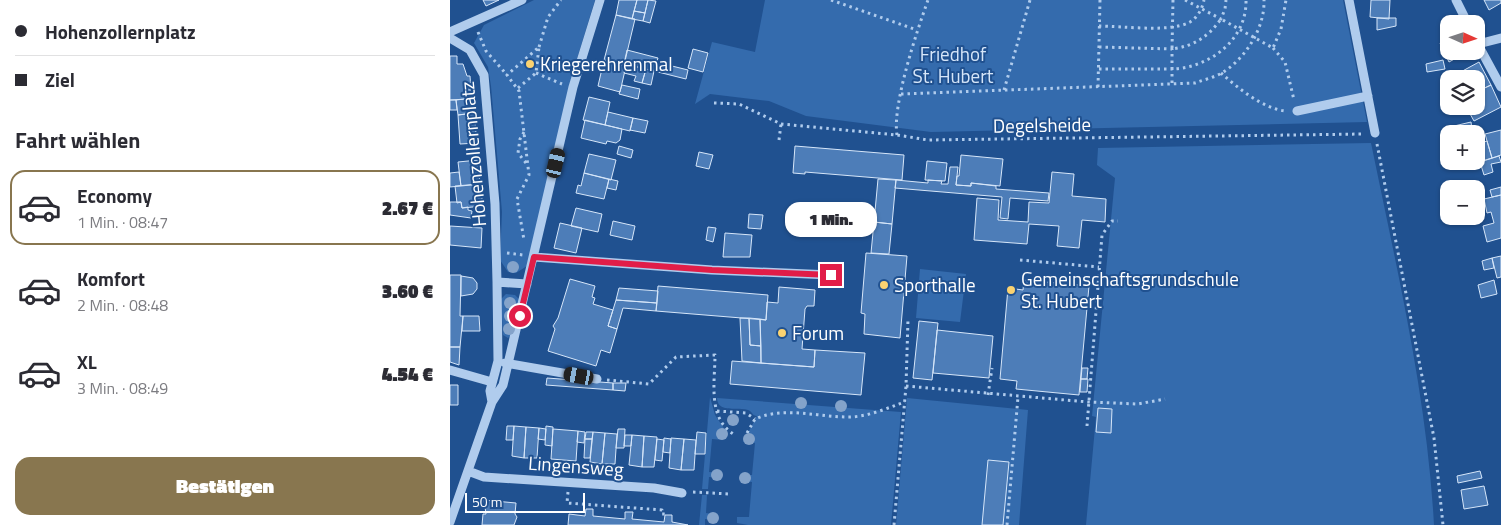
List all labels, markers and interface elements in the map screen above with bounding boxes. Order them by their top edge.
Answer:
north arrow [1440,15,1485,60]
map controls [1440,15,1485,225]
text: Hohenzollernplatz [45,17,196,46]
park label: Friedhof St. Hubert [913,39,994,90]
place label: Kriegerehrenmal [540,49,673,78]
marker: Kriegerehrenmal [524,58,536,70]
text: Ziel [45,65,75,94]
button: layers [1440,70,1485,115]
street label: Hohenzollernplatz [452,80,493,228]
street label: Degelsheide [993,109,1091,140]
text: Fahrt wählen [15,123,140,157]
button: + [1440,125,1485,170]
car [545,147,566,179]
button: − [1440,180,1485,225]
text: Economy [77,181,152,210]
icon: car [17,185,62,230]
text: 2.67 € [382,193,433,222]
callout: 1 Min. [785,202,877,238]
text: 1 Min. [809,207,853,231]
text: 1 Min. · 08:47 [77,210,168,234]
text: Komfort [77,264,145,293]
route end [820,264,842,286]
place label: Gemeinschaftsgrundschule St. Hubert [1021,264,1239,315]
icon: car [17,268,62,313]
place label: Sporthalle [894,270,976,299]
text: 3.60 € [382,276,433,305]
marker: Sporthalle [878,279,890,291]
marker: Gemeinschaftsgrundschule St. Hubert [1005,284,1017,296]
text: 2 Min. · 08:48 [77,293,168,317]
route start [509,305,531,327]
place label: Forum [792,318,844,347]
marker: Forum [776,327,788,339]
text: XL [77,347,97,376]
icon: car [17,351,62,396]
text: 4.54 € [382,359,433,388]
car [562,366,595,386]
text: 3 Min. · 08:49 [77,376,168,400]
street label: Lingensweg [527,448,625,483]
button: Bestätigen [15,457,435,515]
scale bar [465,490,585,513]
text: 50 m [472,491,502,512]

